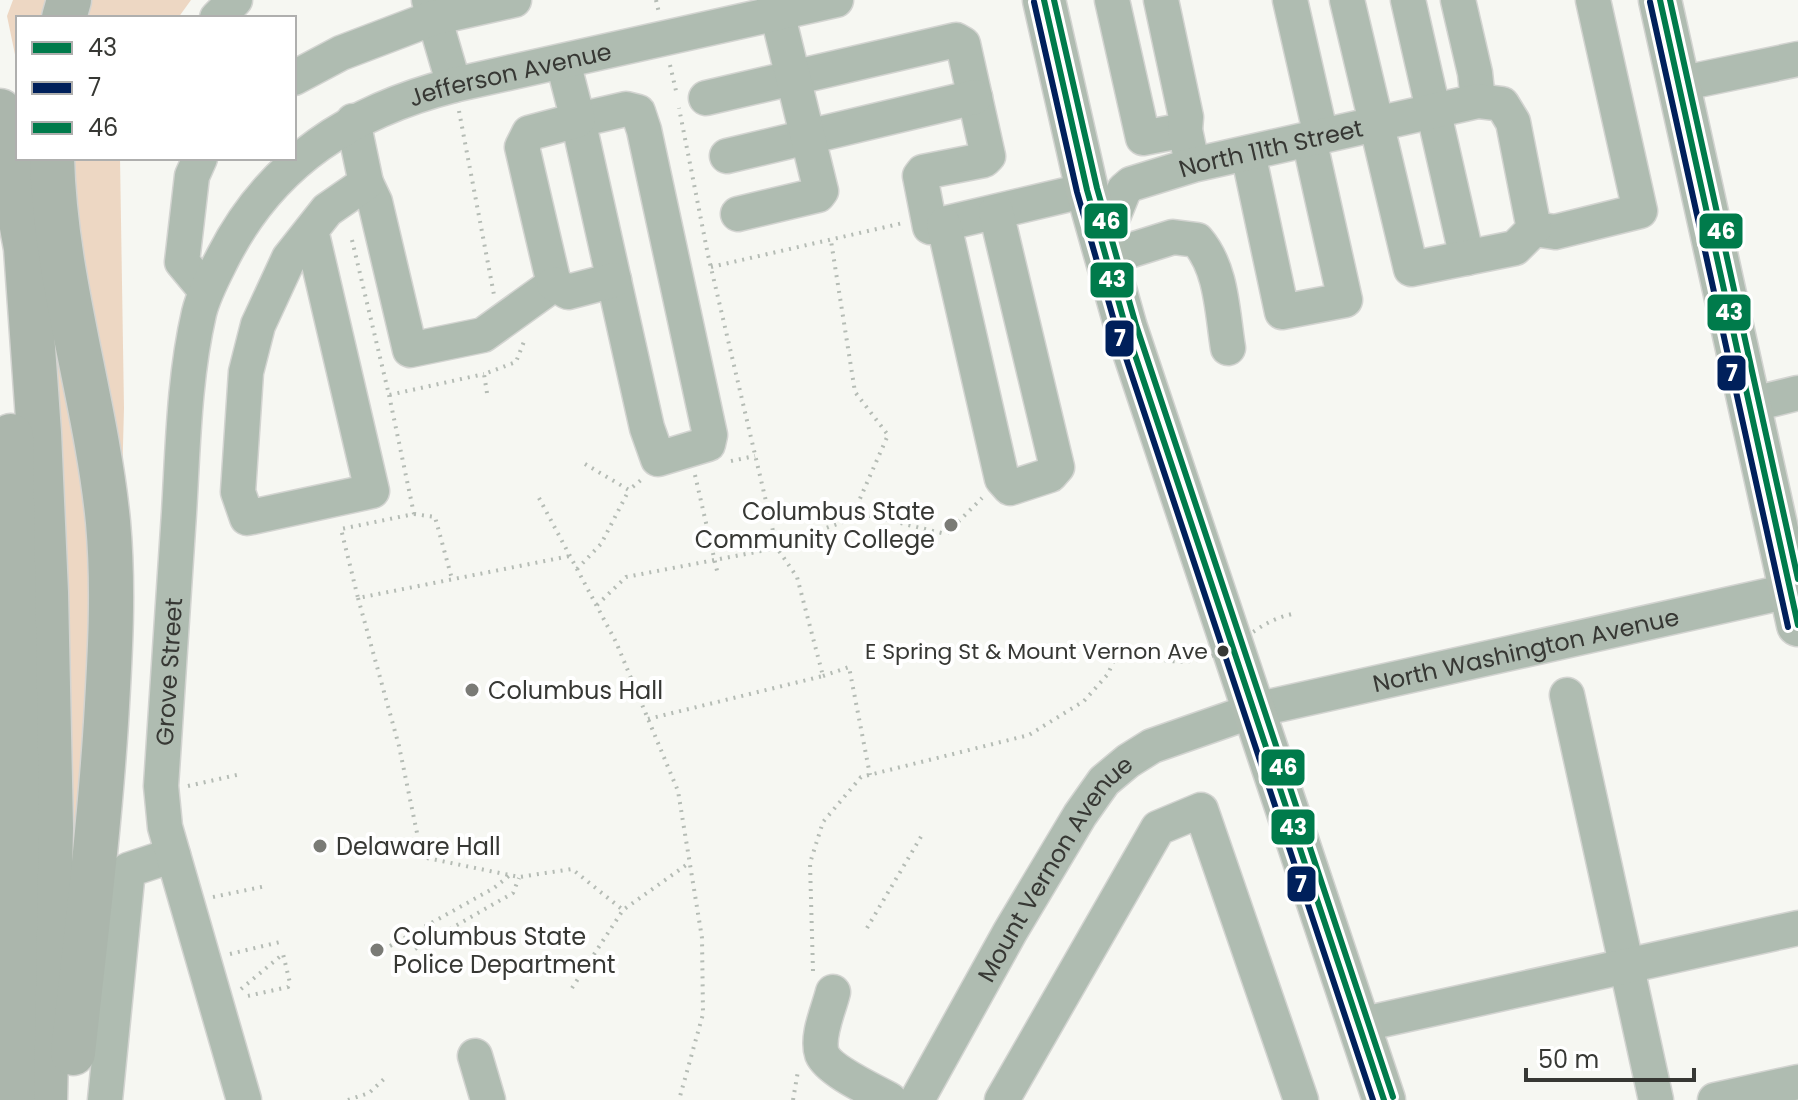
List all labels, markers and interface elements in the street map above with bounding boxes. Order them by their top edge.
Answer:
legend [16,16,296,160]
text: 43 [88,31,117,64]
street label: Jefferson Avenue [404,34,614,114]
text: 7 [88,71,101,104]
text: 46 [88,111,118,144]
street label: North 11th Street [1174,111,1366,185]
line badge: 46 [1083,202,1129,240]
text: 46 [1092,206,1120,237]
line badge: 46 [1698,212,1744,250]
text: 46 [1707,216,1735,247]
line badge: 43 [1089,261,1135,299]
text: 43 [1098,264,1126,295]
line badge: 43 [1706,293,1752,332]
text: 43 [1715,297,1743,328]
line badge: 7 [1104,319,1135,358]
text: 7 [1114,323,1126,354]
line badge: 7 [1716,354,1747,392]
text: 7 [1726,358,1738,389]
place label: Columbus State Community College [695,495,935,556]
marker: Columbus State Community College [942,516,960,534]
street label: Grove Street [147,597,190,747]
street label: North Washington Avenue [1369,600,1682,700]
place label: E Spring St & Mount Vernon Ave [865,636,1208,667]
marker: E Spring St & Mount Vernon Ave [1215,643,1231,659]
place label: Columbus Hall [488,674,663,707]
marker: Columbus Hall [463,681,481,699]
street label: Mount Vernon Avenue [969,748,1139,988]
line badge: 46 [1260,748,1306,787]
text: 46 [1269,752,1297,783]
line badge: 43 [1270,808,1316,846]
text: 43 [1279,812,1307,843]
place label: Delaware Hall [336,830,501,863]
marker: Delaware Hall [311,837,329,855]
line badge: 7 [1286,865,1317,903]
text: 7 [1295,869,1307,900]
place label: Columbus State Police Department [393,920,616,981]
marker: Columbus State Police Department [368,941,386,959]
scale bar [1526,1032,1694,1082]
text: 50 m [1538,1043,1599,1076]

